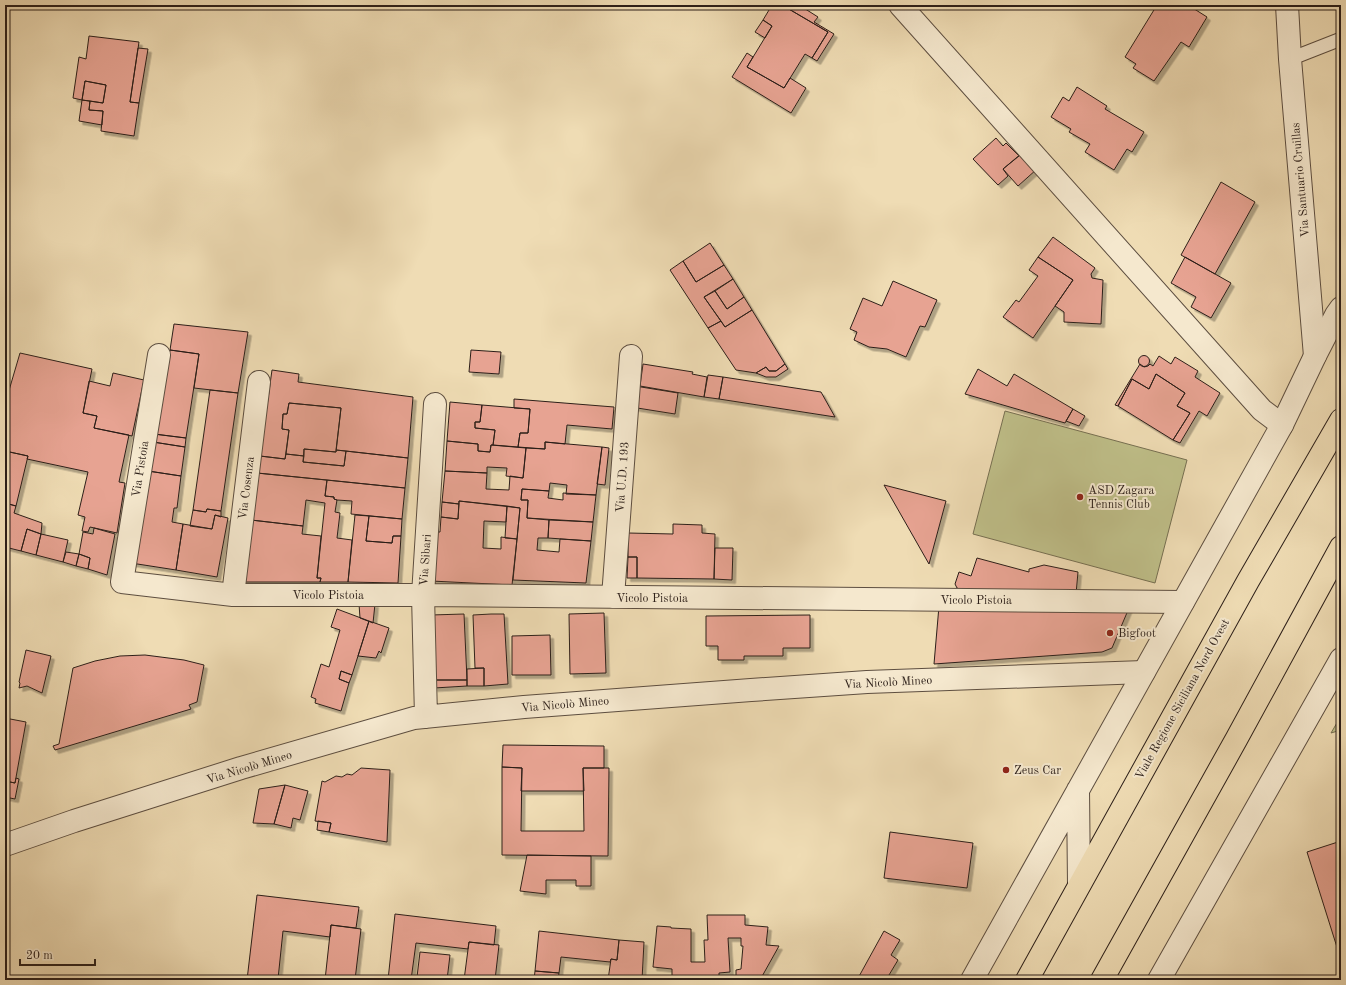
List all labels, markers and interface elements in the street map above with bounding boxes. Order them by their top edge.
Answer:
street label: Via Santuario Cruillas [1290,122,1312,238]
street label: Via Pistoia [131,440,151,498]
street label: Via U.D. 193 [615,441,631,513]
street label: Via Cosenza [237,456,257,520]
place label: ASD Zagara Tennis Club [1088,485,1154,511]
marker: ASD Zagara Tennis Club [1075,492,1085,502]
street label: Via Sibari [418,534,434,587]
street label: Vicolo Pistoia [292,590,364,602]
street label: Vicolo Pistoia [616,593,688,605]
street label: Vicolo Pistoia [940,595,1012,607]
street label: Viale Regione Siciliana Nord Ovest [1134,617,1232,782]
marker: Bigfoot [1105,628,1115,638]
place label: Bigfoot [1118,628,1156,640]
street label: Via Nicolò Mineo [843,675,933,691]
street label: Via Nicolò Mineo [520,695,610,715]
street label: Via Nicolò Mineo [205,749,294,787]
marker: Zeus Car [1001,765,1011,775]
place label: Zeus Car [1014,765,1061,777]
scale bar [20,941,95,967]
text: 20 m [26,950,53,962]

